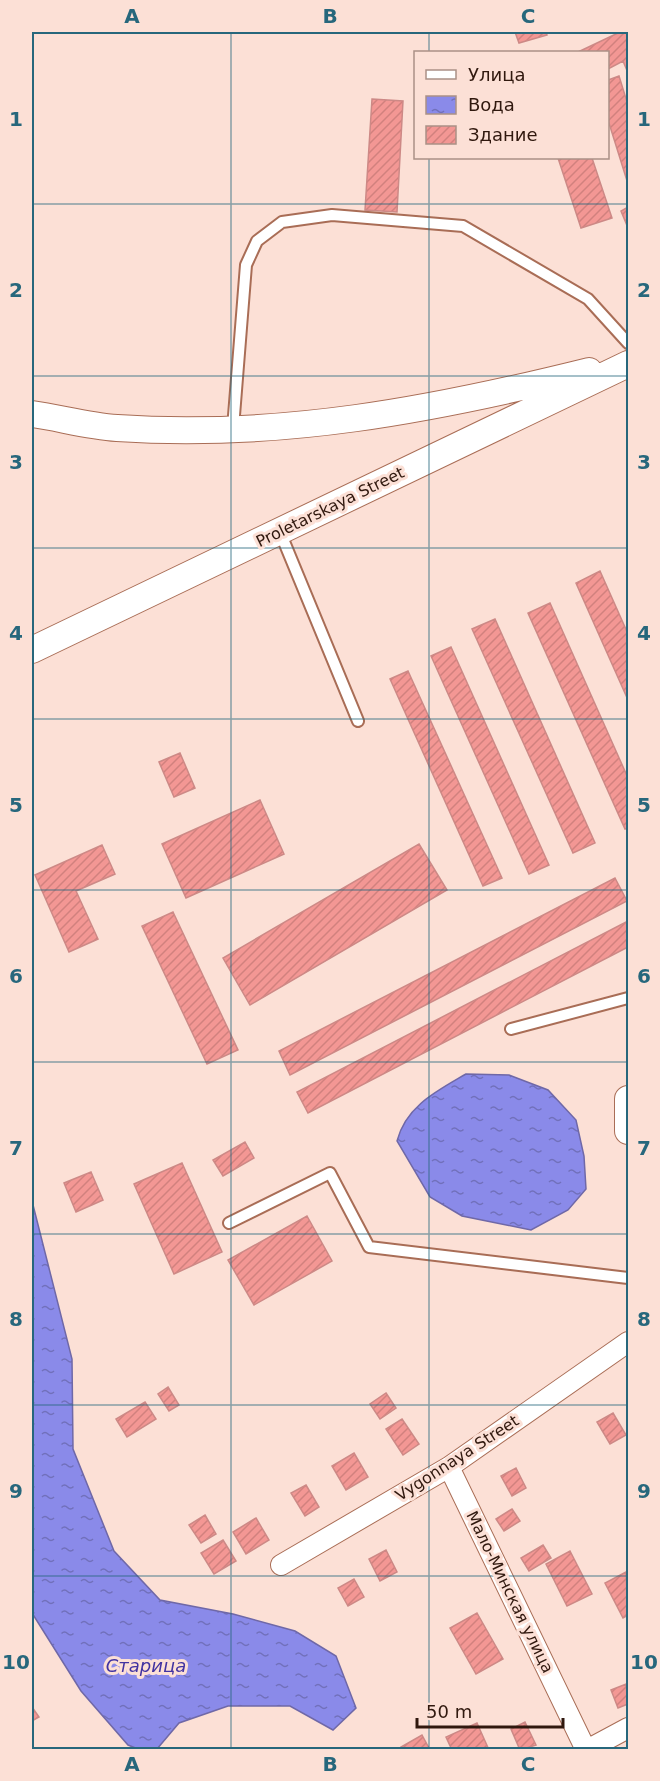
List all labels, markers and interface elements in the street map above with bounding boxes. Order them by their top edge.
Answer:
text: A [124,4,140,28]
text: B [322,4,338,28]
text: C [521,4,535,28]
legend [414,51,609,159]
text: Улица [468,64,525,85]
text: Вода [468,94,515,115]
text: 1 [9,107,23,131]
text: 1 [637,107,651,131]
text: Здание [468,124,538,145]
text: 2 [9,278,23,302]
text: 2 [637,278,651,302]
text: 3 [9,450,23,474]
text: 3 [637,450,651,474]
street label: Proletarskaya Street [253,463,407,551]
text: 4 [9,621,23,645]
text: 4 [637,621,651,645]
text: 5 [9,793,23,817]
text: 5 [637,793,651,817]
text: 6 [9,964,23,988]
text: 6 [637,964,651,988]
text: 7 [9,1136,23,1160]
text: 7 [637,1136,651,1160]
text: 8 [9,1307,23,1331]
text: 8 [637,1307,651,1331]
street label: Vygonnaya Street [392,1411,522,1505]
text: 9 [9,1479,23,1503]
text: 9 [637,1479,651,1503]
street label: Мало-Минская улица [462,1508,558,1676]
text: 10 [2,1650,30,1674]
text: 10 [630,1650,658,1674]
water label: Старица [106,1655,186,1676]
scale bar [417,1691,562,1729]
text: 50 m [426,1701,472,1722]
text: A [124,1752,140,1776]
text: B [322,1752,338,1776]
text: C [521,1752,535,1776]

